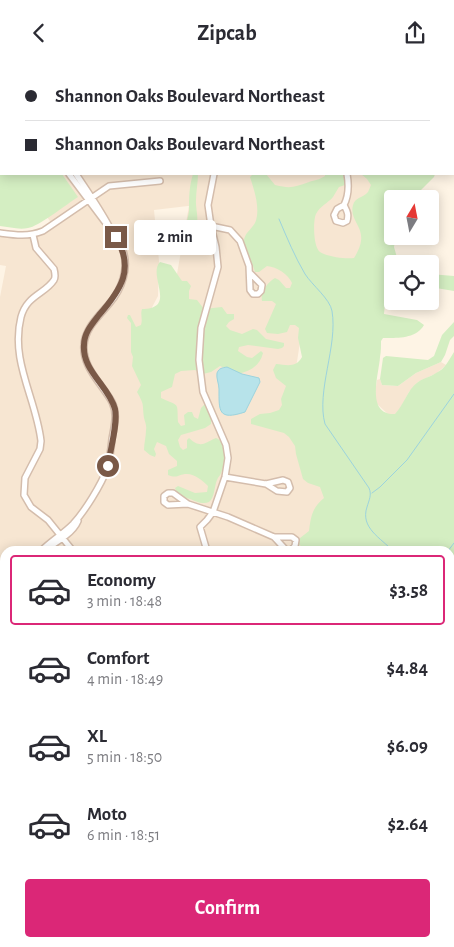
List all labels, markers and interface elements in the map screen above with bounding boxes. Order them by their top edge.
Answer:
icon: back [25,19,53,47]
icon: share [401,19,429,47]
text: Zipcab [197,22,257,44]
text: Shannon Oaks Boulevard Northeast [55,87,325,106]
text: Shannon Oaks Boulevard Northeast [55,135,325,154]
north arrow [384,190,439,245]
map controls [384,190,439,310]
callout: 2 min [134,219,216,255]
route end [105,226,127,248]
text: 2 min [157,229,193,245]
button: locate [384,255,439,310]
route start [97,455,119,477]
icon: car [27,568,72,613]
text: Economy [87,571,156,590]
text: $3.58 [389,581,428,600]
text: 3 min · 18:48 [87,593,162,609]
icon: car [27,646,72,691]
text: Comfort [87,649,149,668]
text: $4.84 [387,659,428,678]
text: 4 min · 18:49 [87,671,163,687]
icon: car [27,724,72,769]
text: XL [87,727,107,746]
text: $6.09 [387,737,428,756]
text: 5 min · 18:50 [87,749,162,765]
icon: car [27,802,72,847]
text: Moto [87,805,127,824]
text: $2.64 [387,815,428,834]
text: 6 min · 18:51 [87,827,160,843]
button: Confirm [25,879,430,937]

